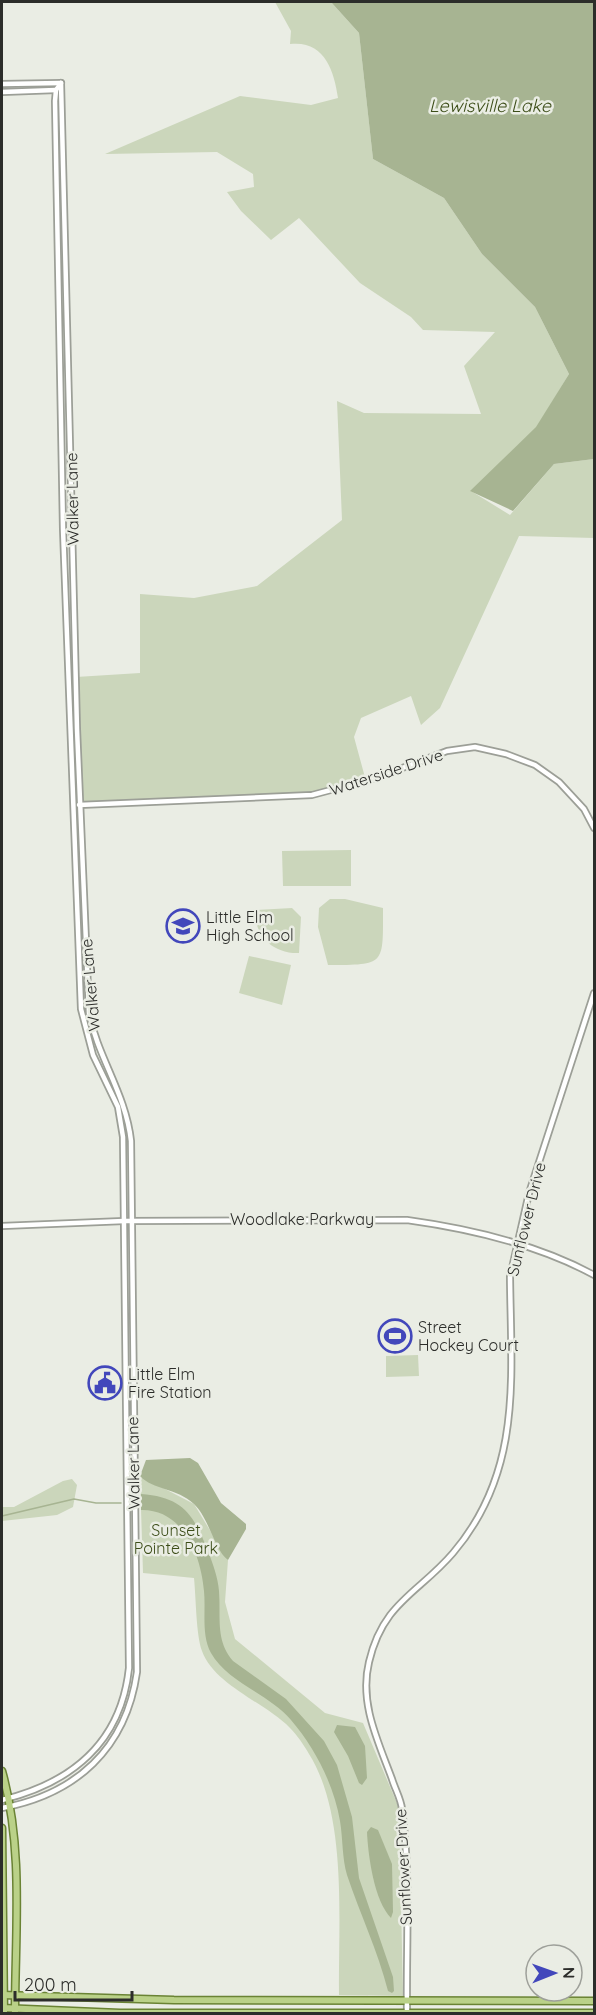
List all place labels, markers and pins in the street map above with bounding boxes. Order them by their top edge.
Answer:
place label: Little Elm High School [206,907,294,945]
school or university icon: Little Elm High School [165,908,201,944]
place label: Street Hockey Court [418,1317,519,1355]
sports icon: Street Hockey Court [377,1318,413,1354]
place label: Little Elm Fire Station [128,1364,212,1402]
public building icon: Little Elm Fire Station [87,1365,123,1401]

